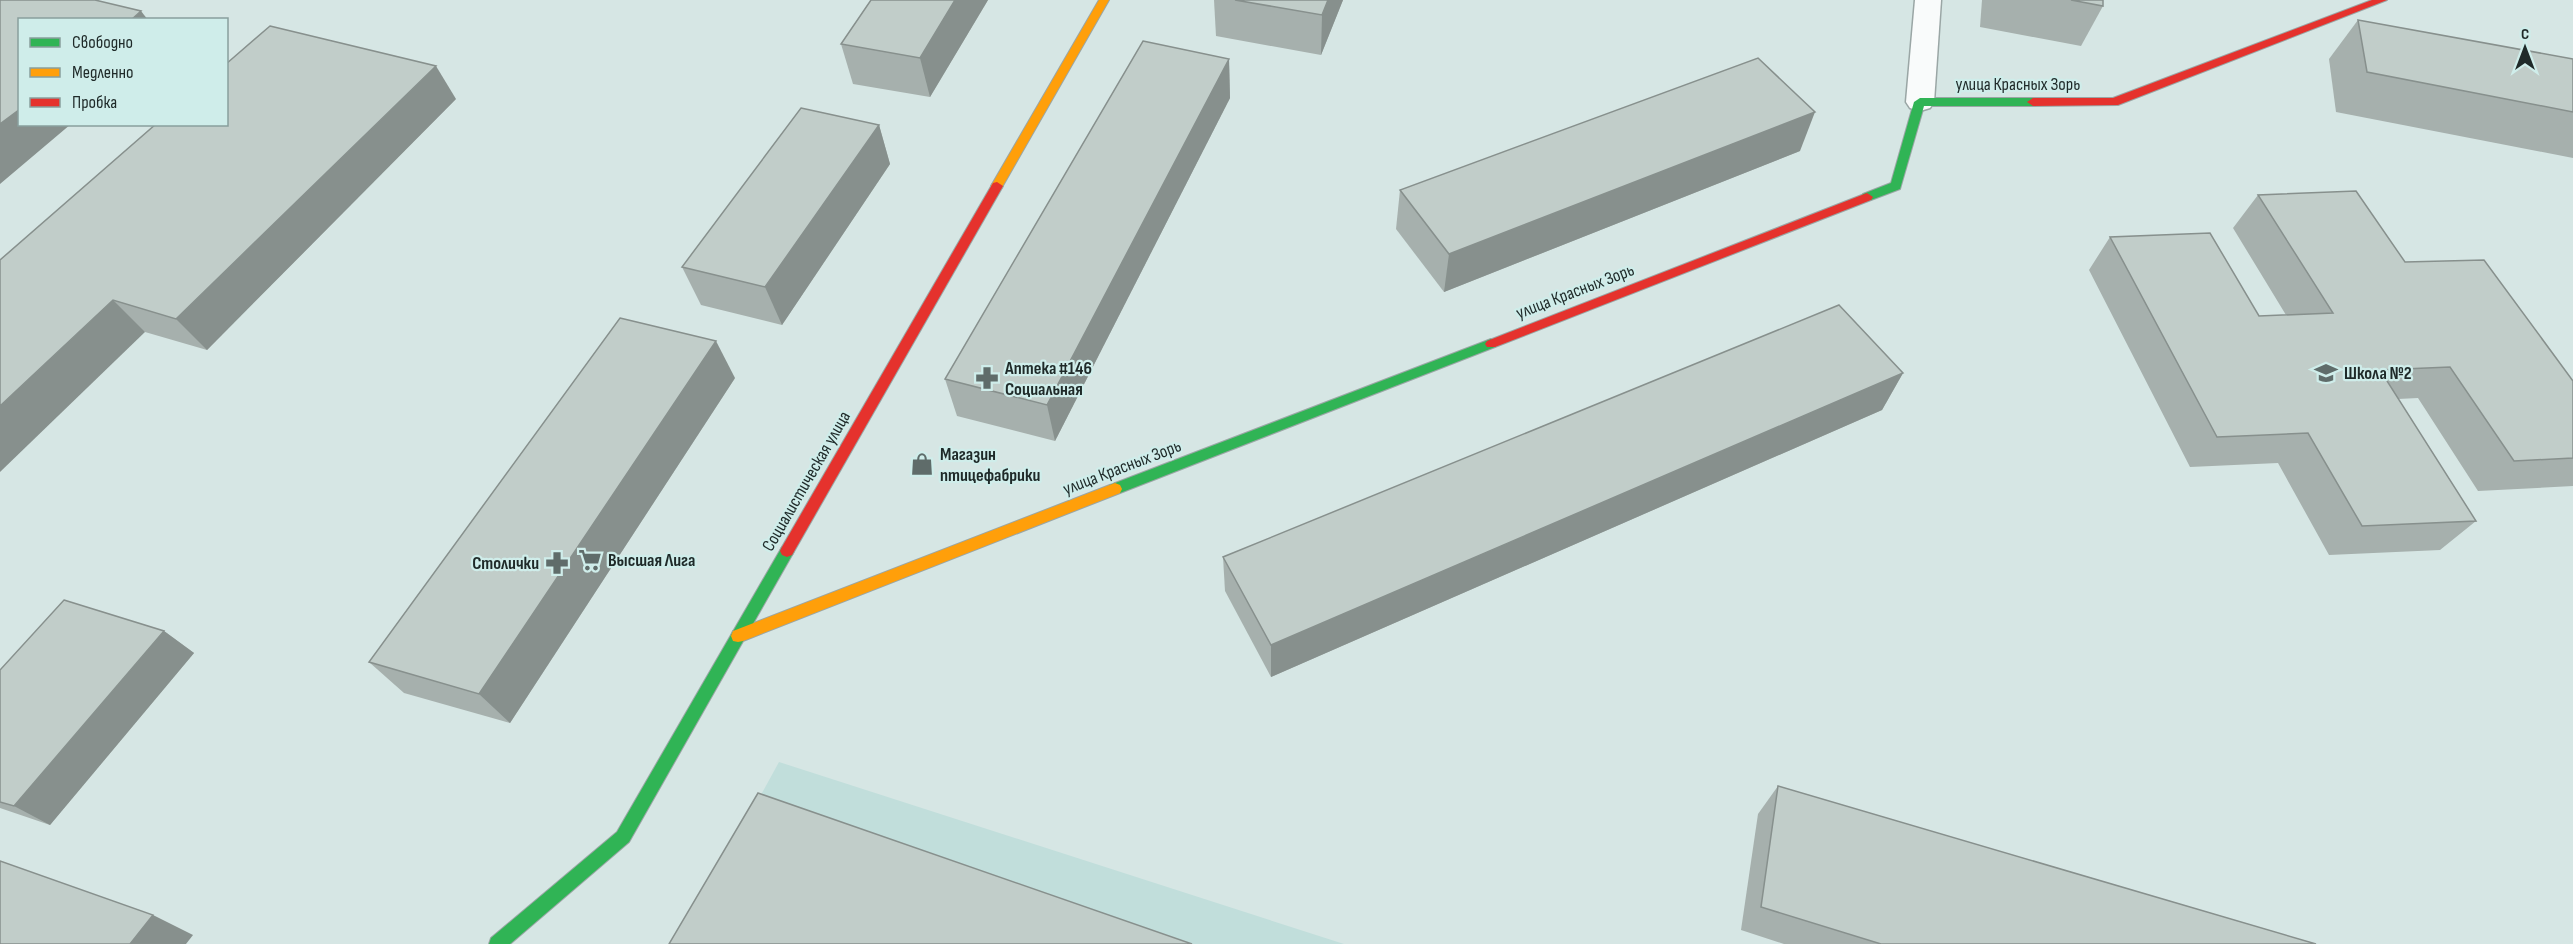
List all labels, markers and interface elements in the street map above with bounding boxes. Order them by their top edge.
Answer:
legend [18,18,228,126]
north arrow [2495,18,2555,78]
text: С [2521,25,2529,44]
text: Свободно [72,32,133,53]
text: Медленно [72,62,134,83]
street label: улица Красных Зорь [1956,74,2080,95]
text: Пробка [72,92,117,113]
street label: улица Красных Зорь [1513,259,1637,324]
place label: Аптека #146 Социальная [1004,358,1092,400]
school or university icon: Школа №2 [2313,360,2339,386]
place label: Школа №2 [2344,363,2412,384]
pharmacy icon: Аптека #146 Социальная [974,365,1000,391]
street label: Социалистическая улица [758,407,855,555]
street label: улица Красных Зорь [1060,435,1184,500]
place label: Магазин птицефабрики [940,444,1040,486]
shop icon: Магазин птицефабрики [909,451,935,477]
supermarket icon: Высшая Лига [577,547,603,573]
pharmacy icon: Столички [544,550,570,576]
place label: Высшая Лига [608,550,695,571]
place label: Столички [472,553,539,574]

